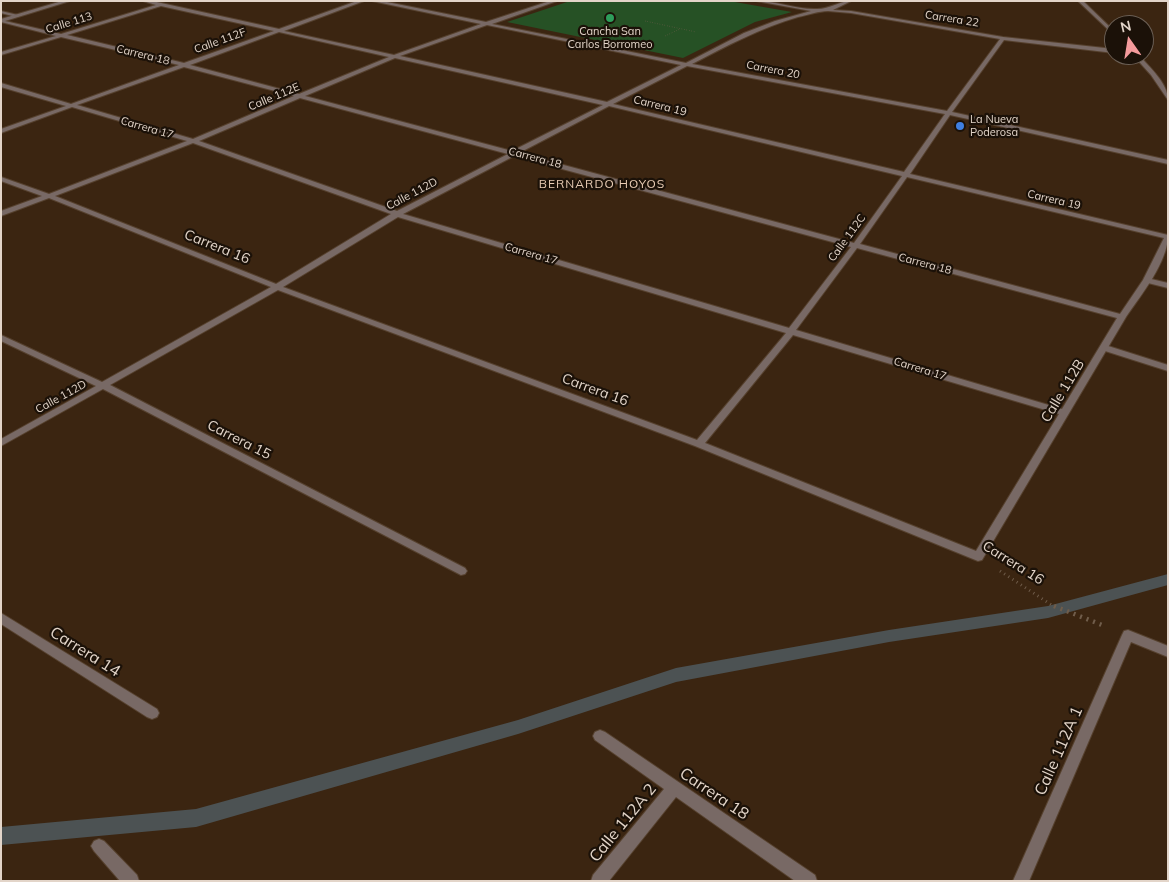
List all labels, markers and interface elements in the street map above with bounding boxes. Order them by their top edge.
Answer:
street label: Carrera 22 [924,8,980,30]
street label: Calle 113 [44,10,94,36]
marker: Cancha San Carlos Borromeo [604,12,616,24]
north arrow [1104,15,1154,65]
text: N [1119,16,1133,36]
place label: Cancha San Carlos Borromeo [567,25,653,51]
street label: Calle 112F [192,26,248,56]
street label: Carrera 18 [115,42,171,68]
street label: Carrera 20 [745,58,801,82]
street label: Calle 112E [246,80,302,114]
street label: Carrera 19 [632,93,688,119]
place label: La Nueva Poderosa [970,113,1018,139]
street label: Carrera 17 [119,114,175,142]
marker: La Nueva Poderosa [954,120,966,132]
street label: Carrera 18 [507,145,563,171]
street label: Calle 112D [384,175,440,213]
district label: BERNARDO HOYOS [537,177,667,191]
street label: Carrera 19 [1026,187,1082,213]
street label: Calle 112C [825,212,869,264]
street label: Carrera 16 [182,226,252,268]
street label: Carrera 17 [503,240,559,268]
street label: Carrera 18 [897,251,953,277]
street label: Carrera 17 [892,355,948,383]
street label: Calle 112B [1038,357,1088,425]
street label: Carrera 16 [560,370,630,410]
street label: Calle 112D [33,378,89,416]
street label: Carrera 15 [204,417,274,463]
street label: Carrera 16 [979,538,1047,588]
street label: Carrera 14 [46,623,124,681]
street label: Calle 112A 1 [1031,704,1087,798]
street label: Carrera 18 [676,764,752,824]
street label: Calle 112A 2 [586,780,660,866]

